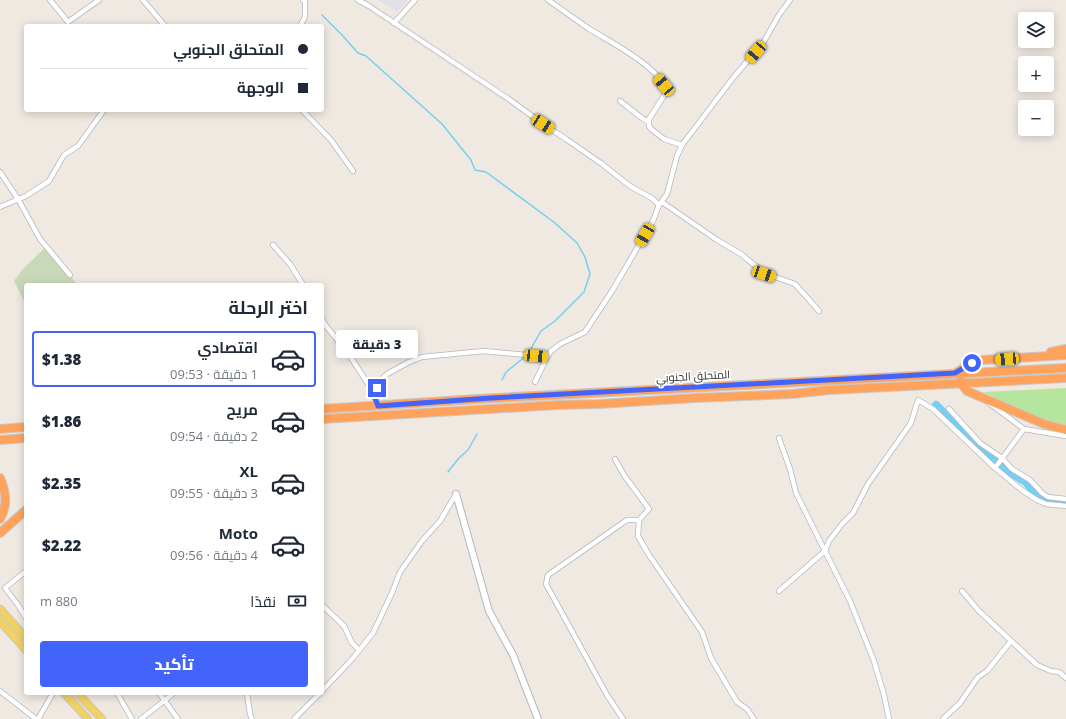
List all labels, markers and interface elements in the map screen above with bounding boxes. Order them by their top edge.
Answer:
map controls [1018,12,1054,136]
button: layers [1018,12,1054,48]
text: المتحلق الجنوبي [173,39,284,59]
car [744,39,768,65]
button: + [1018,56,1054,92]
car [652,72,676,98]
text: الوجهة [237,77,284,97]
button: − [1018,100,1054,136]
car [530,113,556,135]
car [634,222,656,248]
car [751,265,777,283]
text: اختر الرحلة [229,295,308,319]
callout: 3 دقيقة [336,330,418,358]
text: 3 دقيقة [353,335,401,353]
text: اقتصادي [198,337,258,357]
icon: car [270,341,306,377]
text: $1.38 [42,349,81,369]
car [524,349,548,363]
car [995,352,1019,366]
route start [963,354,981,372]
text: 1 دقيقة · 09:53 [170,365,258,383]
street label: المتحلق الجنوبي [656,366,731,387]
route end [368,379,386,397]
text: مريح [226,399,258,419]
icon: car [270,403,306,439]
text: $1.86 [42,411,81,431]
text: 2 دقيقة · 09:54 [170,427,258,445]
text: XL [240,461,258,481]
icon: car [270,465,306,501]
text: $2.35 [42,473,81,493]
text: 3 دقيقة · 09:55 [170,484,258,502]
text: Moto [219,523,258,543]
icon: car [270,527,306,563]
text: $2.22 [42,535,81,555]
text: 4 دقيقة · 09:56 [170,546,258,564]
icon: cash [286,590,308,612]
text: نقدًا [250,591,276,611]
text: 880 m [40,592,78,610]
button: تأكيد [40,641,308,687]

